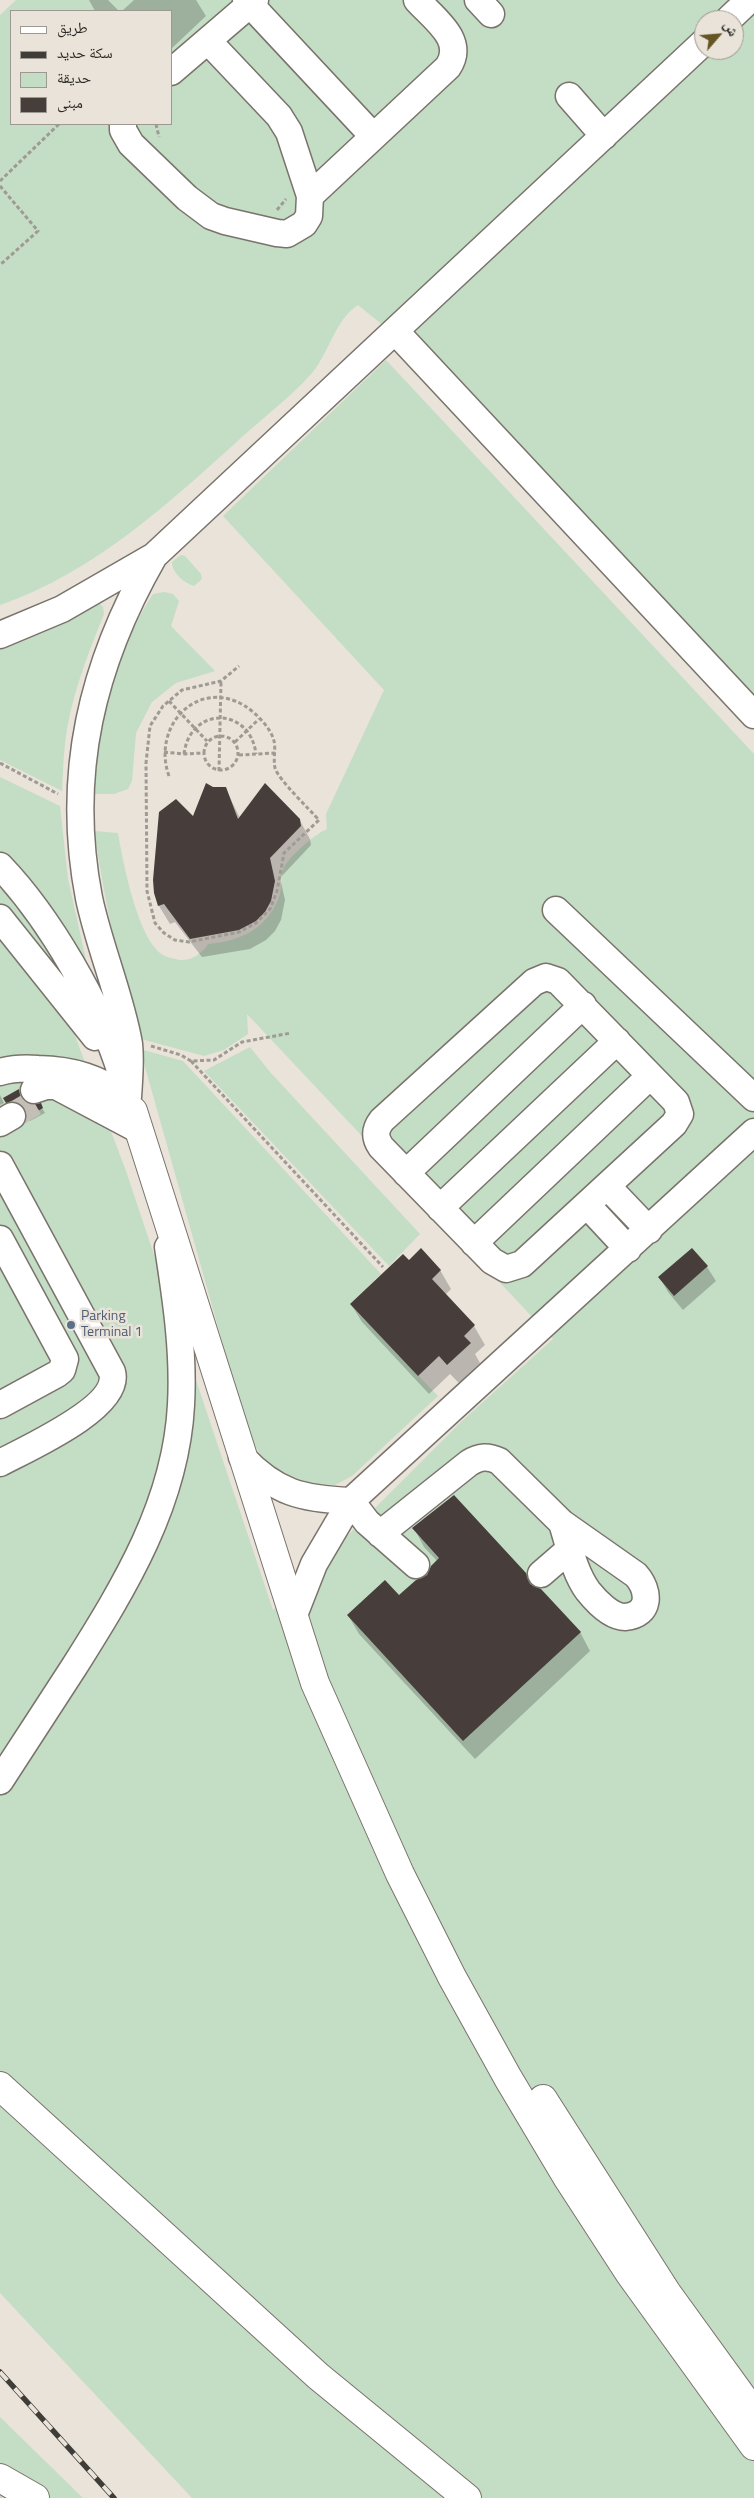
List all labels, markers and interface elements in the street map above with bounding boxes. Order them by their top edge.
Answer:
legend [10,10,172,125]
north arrow [694,10,744,60]
text: طريق [57,16,88,39]
text: ش [719,17,745,40]
text: سكة حديد [57,41,113,64]
text: حديقة [57,66,91,89]
text: مبنى [57,91,83,114]
place label: Parking Terminal 1 [81,1309,142,1341]
marker: Parking Terminal 1 [65,1319,77,1331]

